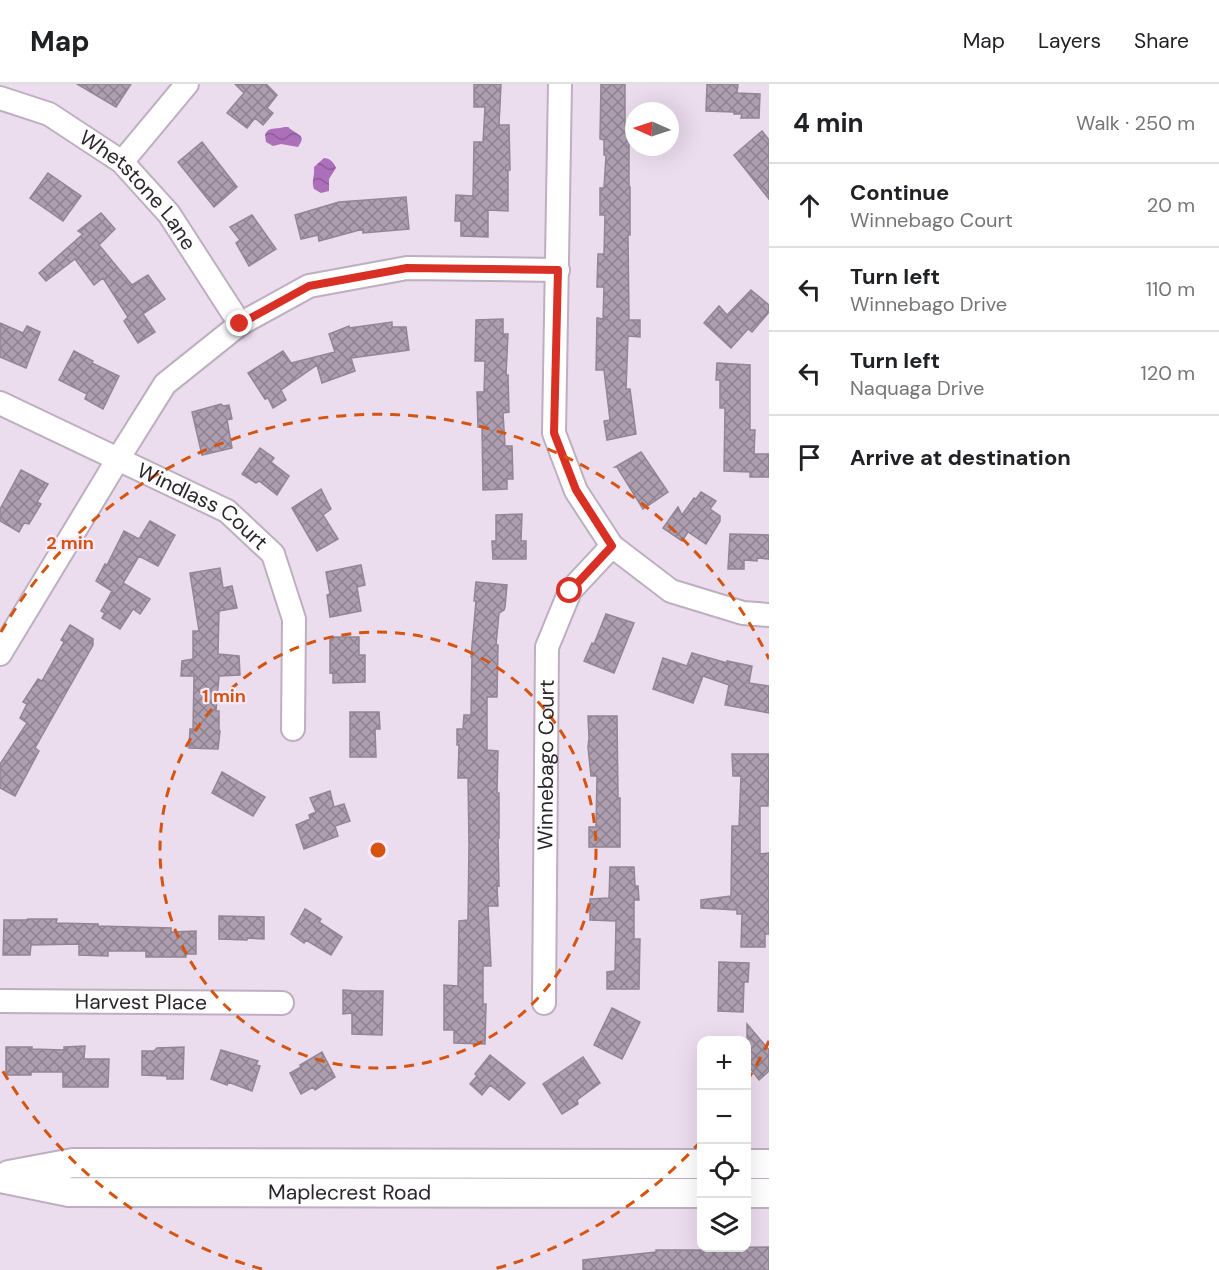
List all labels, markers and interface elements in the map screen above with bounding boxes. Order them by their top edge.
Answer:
text: Map [30,23,90,60]
text: Map [963,27,1005,55]
text: Layers [1038,27,1101,55]
text: Share [1134,27,1189,55]
north arrow [625,102,679,156]
text: 4 min [793,106,864,140]
text: Walk · 250 m [1076,110,1195,136]
street label: Whetstone Lane [74,124,203,256]
text: Continue [850,178,949,207]
icon: ahead [793,189,826,222]
text: 20 m [1147,192,1195,218]
text: Winnebago Court [850,207,1013,233]
text: Turn left [850,262,940,291]
icon: left [793,273,826,306]
text: 110 m [1146,276,1195,302]
text: Winnebago Drive [850,291,1007,317]
route end [226,310,252,336]
text: Turn left [850,346,940,375]
icon: left [793,357,826,390]
text: 120 m [1141,360,1195,386]
text: Naquaga Drive [850,375,984,401]
icon: arrive [793,441,826,474]
text: Arrive at destination [850,443,1071,472]
street label: Windlass Court [133,456,274,556]
text: 2 min [46,531,94,555]
route start [556,577,582,603]
street label: Winnebago Court [531,679,561,851]
text: 1 min [202,684,246,708]
centre of rings [368,840,388,860]
street label: Harvest Place [75,988,207,1016]
map controls [697,1036,751,1252]
button: + [697,1036,751,1090]
button: − [697,1090,751,1144]
button: locate [697,1144,751,1198]
street label: Maplecrest Road [268,1178,431,1207]
button: layers [697,1198,751,1252]

